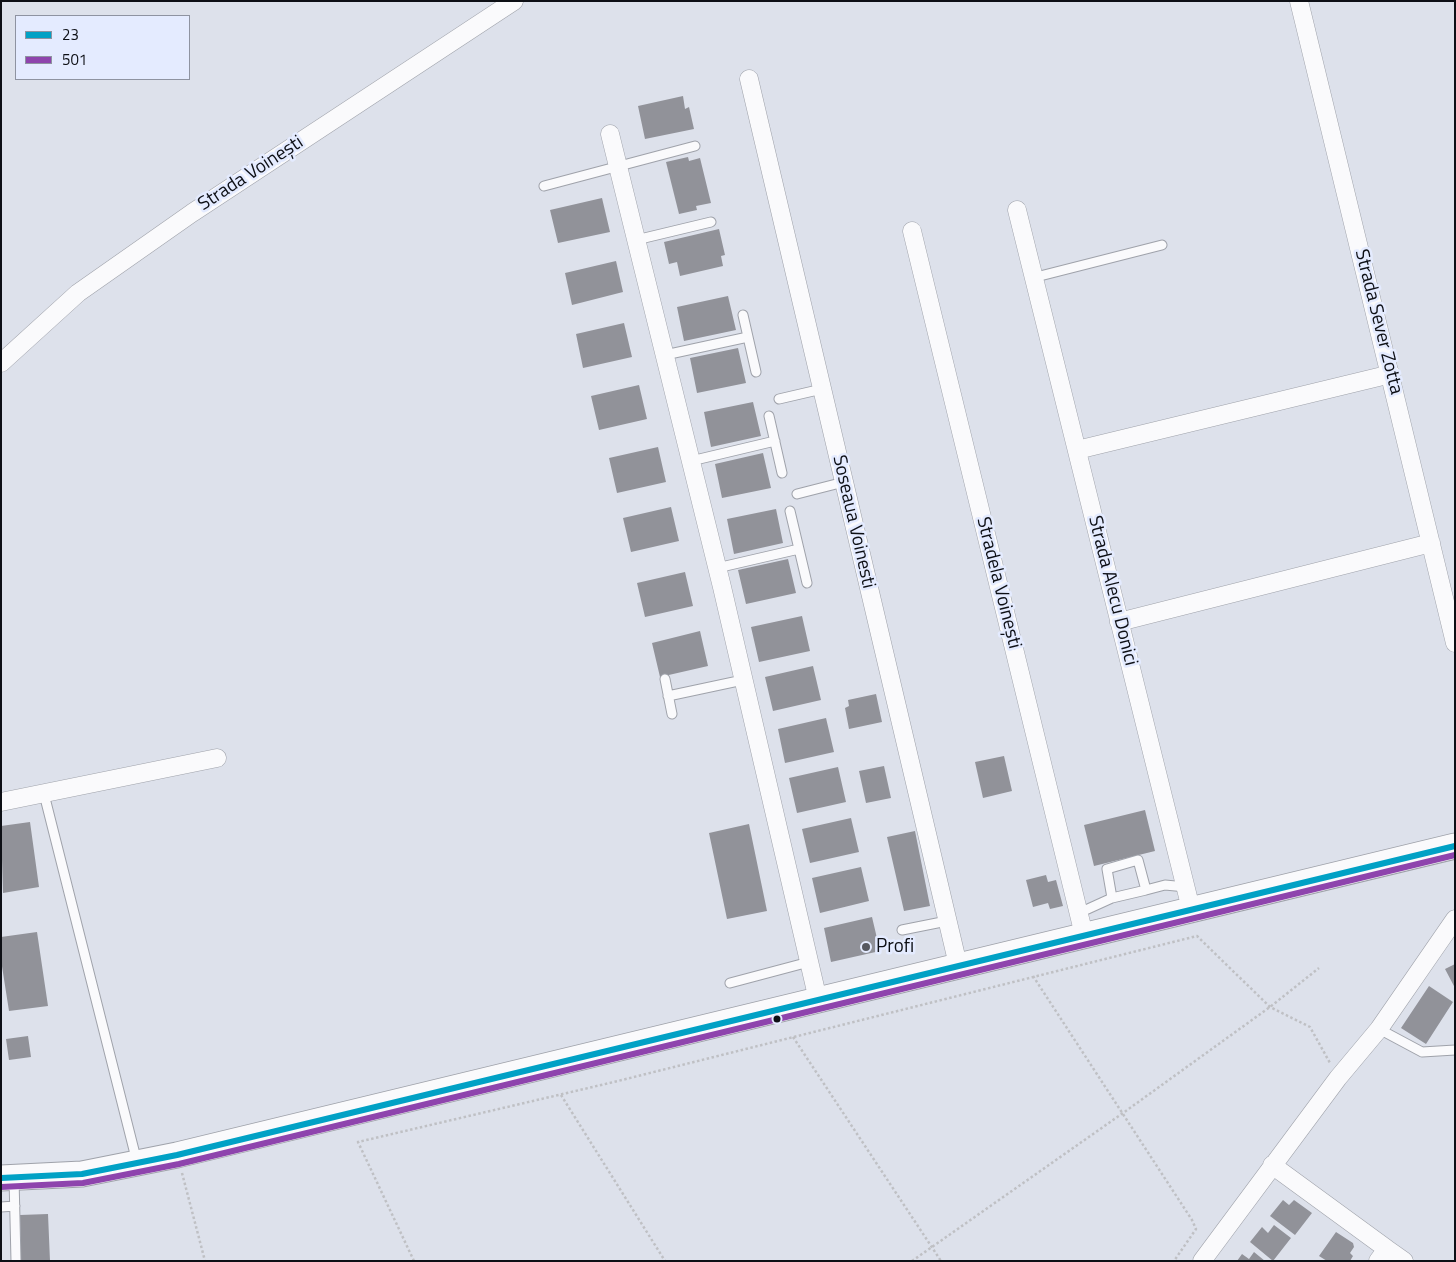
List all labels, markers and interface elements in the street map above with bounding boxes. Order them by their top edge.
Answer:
legend [15,15,190,80]
text: 23 [62,23,79,46]
text: 501 [62,48,87,71]
street label: Strada Voinești [194,132,308,216]
street label: Strada Sever Zotta [1349,247,1407,397]
street label: Soseaua Voinesti [827,453,879,591]
street label: Strada Alecu Donici [1082,514,1142,668]
street label: Stradela Voinești [971,515,1025,651]
place label: Profi [876,936,914,958]
marker: Profi [860,941,872,953]
unlabelled marker [772,1014,782,1024]

